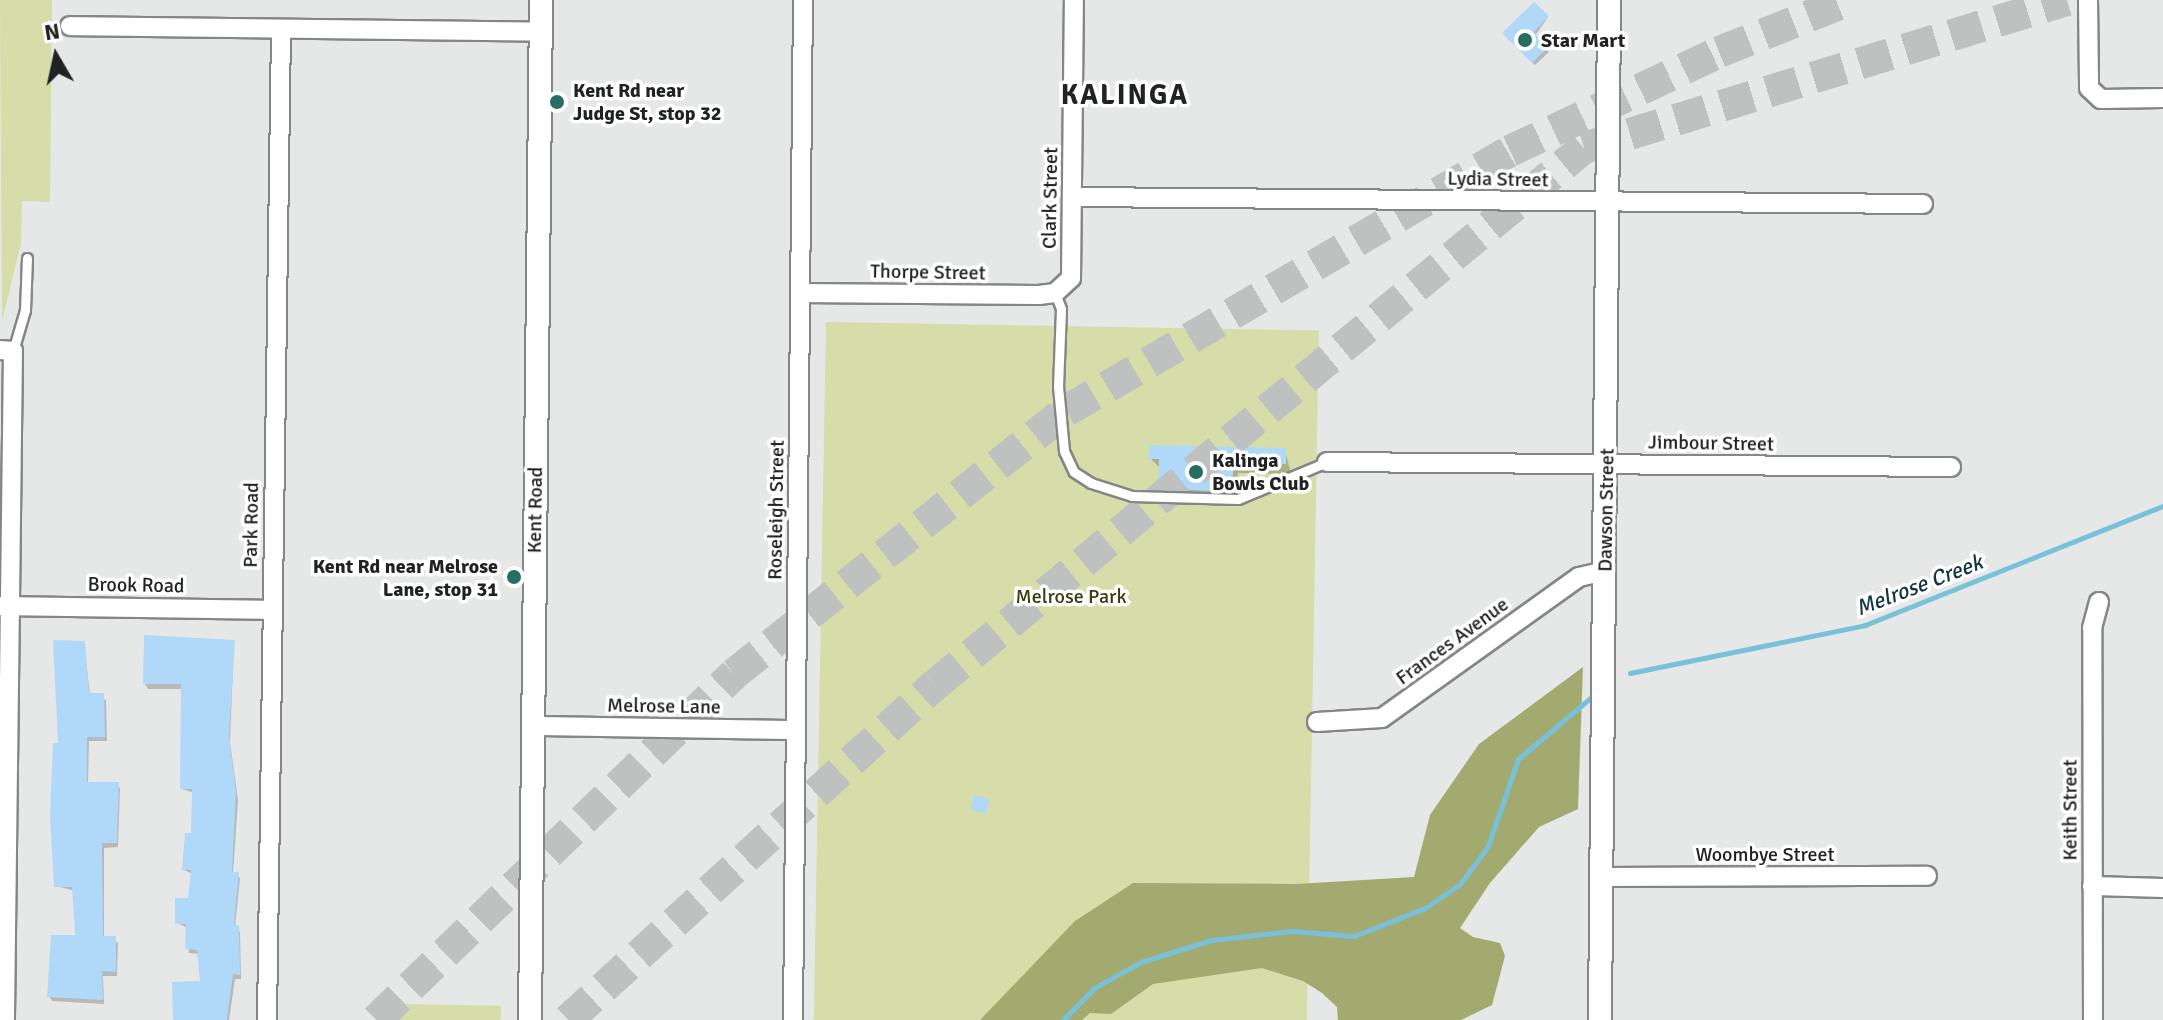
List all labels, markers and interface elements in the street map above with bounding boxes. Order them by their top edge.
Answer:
north arrow [16,16,96,96]
text: N [42,17,62,46]
place label: Star Mart [1541,28,1625,52]
marker: Star Mart [1516,31,1534,49]
place label: Kent Rd near Judge St, stop 32 [573,78,722,125]
district label: KALINGA [1061,78,1189,112]
marker: Kent Rd near Judge St, stop 32 [548,93,566,111]
street label: Clark Street [1037,147,1063,249]
street label: Lydia Street [1447,166,1549,192]
street label: Thorpe Street [870,259,986,285]
street label: Jimbour Street [1648,430,1774,456]
street label: Roseleigh Street [763,440,789,580]
place label: Kalinga Bowls Club [1212,448,1309,495]
street label: Dawson Street [1593,448,1619,572]
marker: Kalinga Bowls Club [1187,463,1205,481]
street label: Kent Road [522,466,548,554]
street label: Park Road [238,482,264,568]
water label: Melrose Creek [1852,549,1986,621]
place label: Kent Rd near Melrose Lane, stop 31 [313,554,498,601]
marker: Kent Rd near Melrose Lane, stop 31 [505,568,523,586]
street label: Brook Road [87,572,185,598]
park label: Melrose Park [1015,584,1127,608]
street label: Frances Avenue [1391,592,1513,690]
street label: Melrose Lane [607,693,721,719]
street label: Keith Street [2058,759,2082,861]
street label: Woombye Street [1695,842,1835,866]

